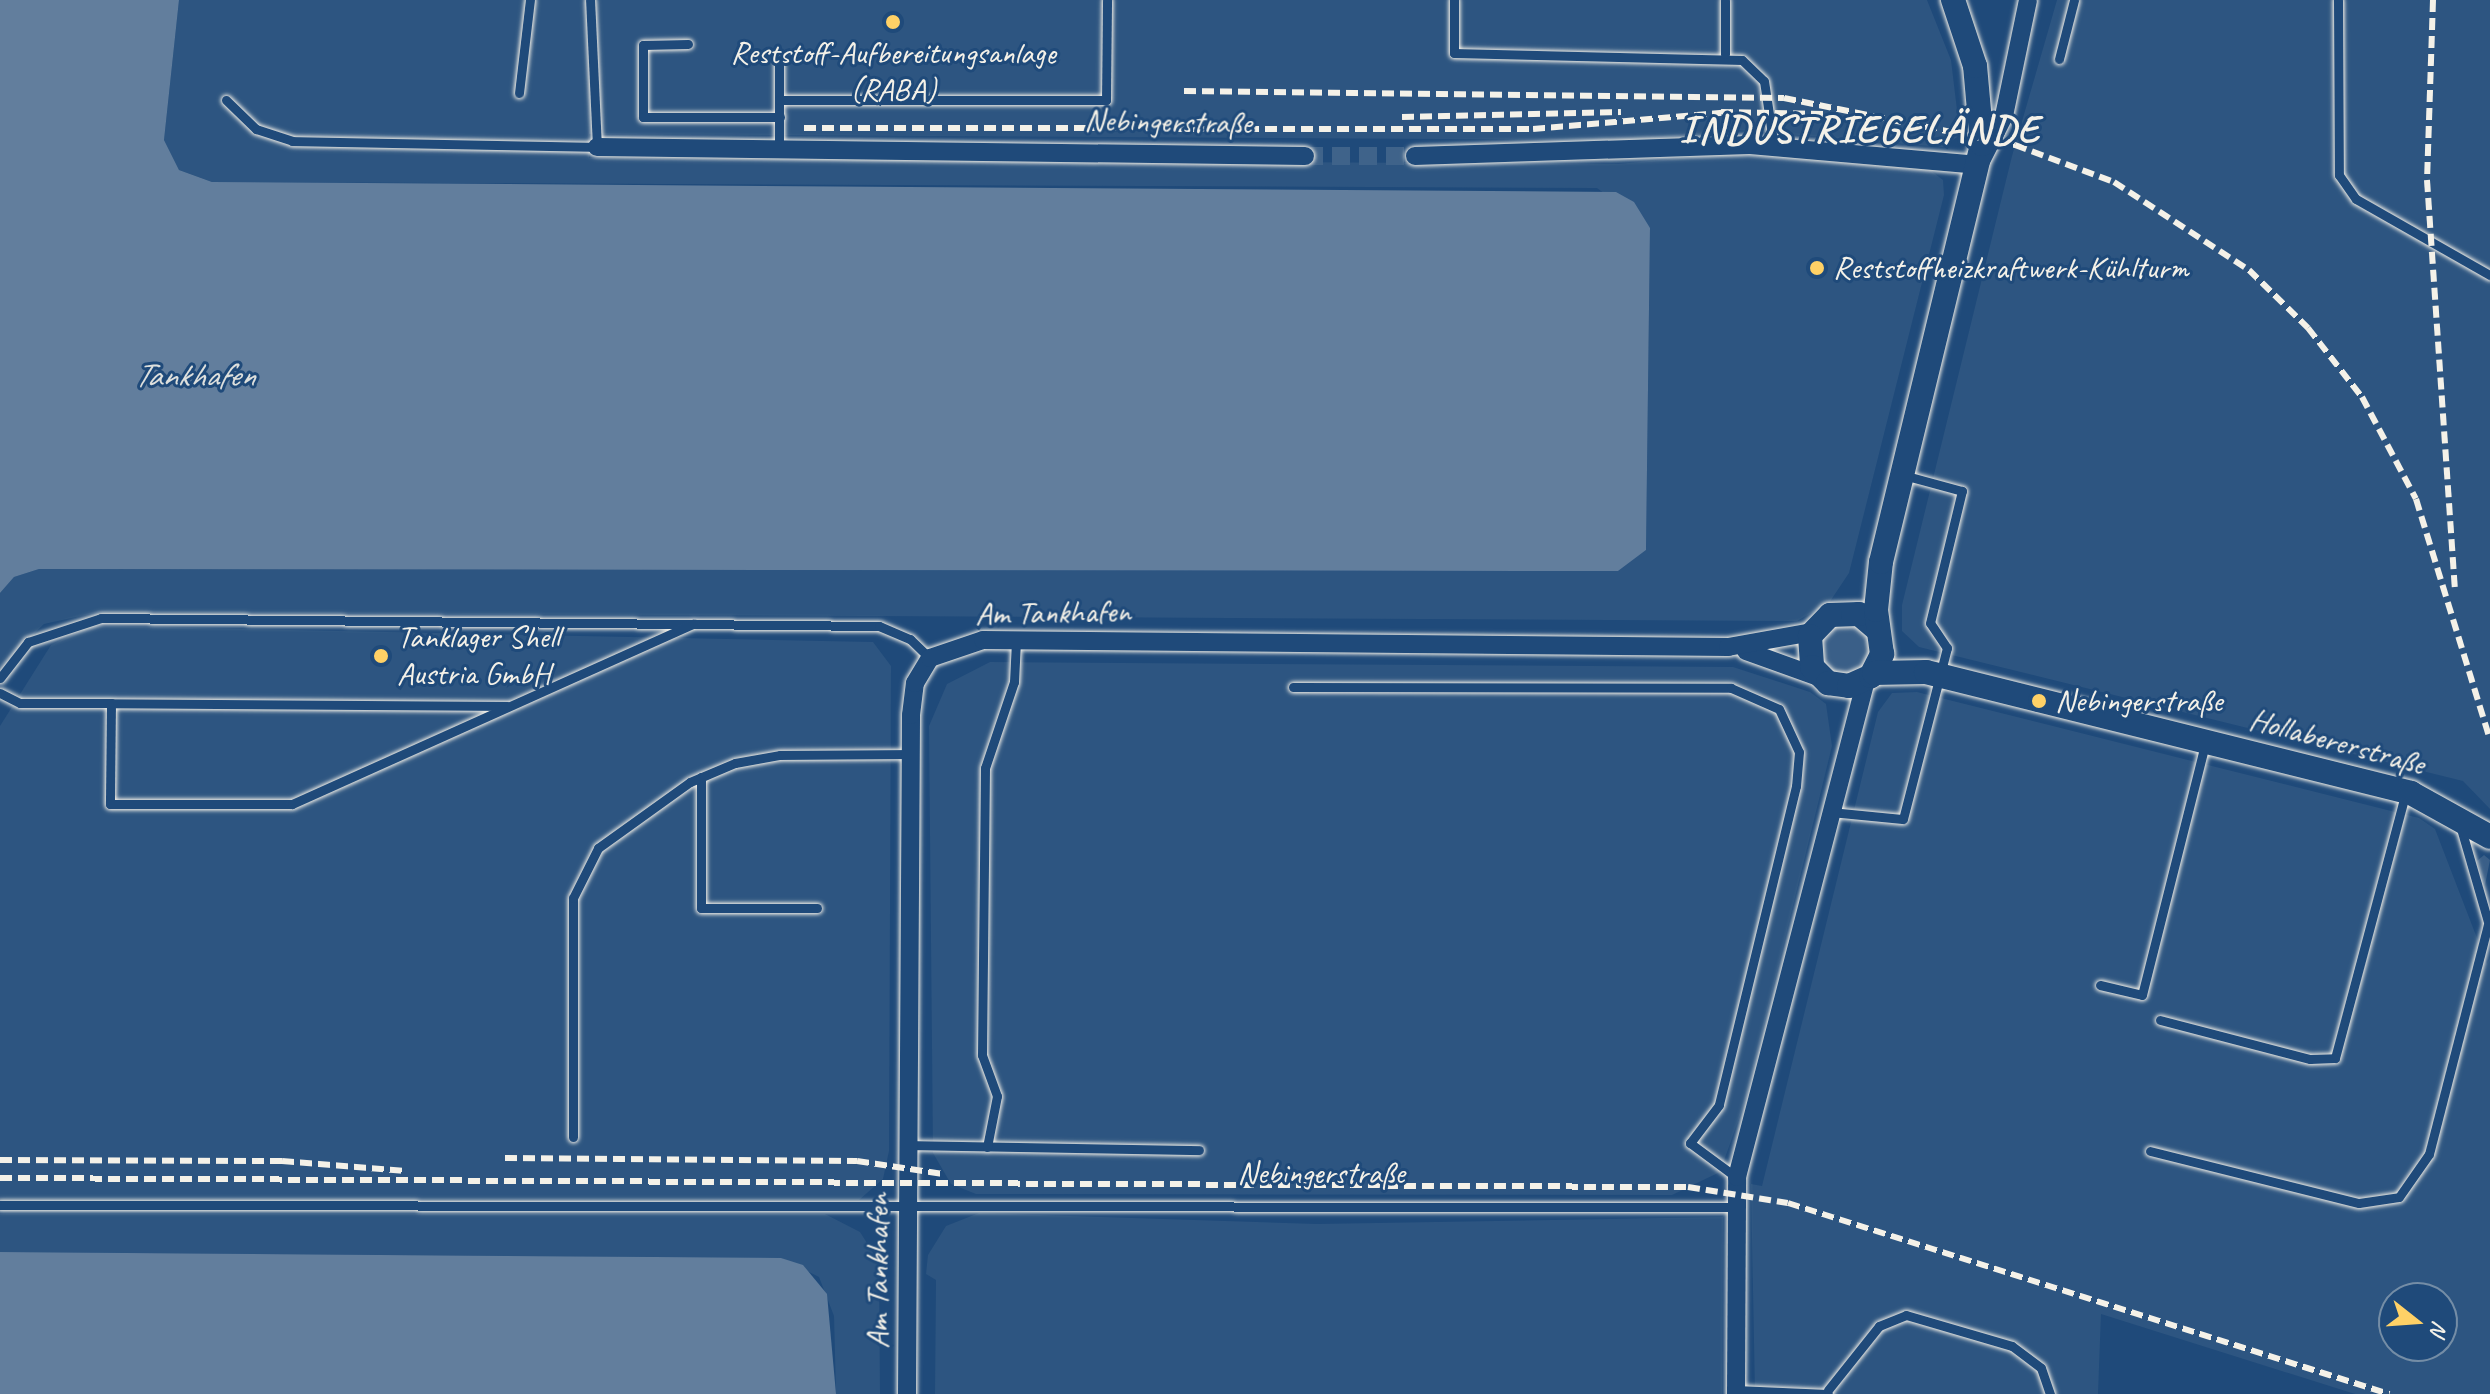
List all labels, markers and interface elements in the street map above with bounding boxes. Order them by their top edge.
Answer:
marker: Reststoff-Aufbereitungsanlage (RABA) [884,13,902,31]
place label: Reststoff-Aufbereitungsanlage (RABA) [730,35,1056,110]
street label: Nebingerstraße [1084,101,1252,143]
district label: INDUSTRIEGELÄNDE [1679,105,2041,153]
place label: Reststoffheizkraftwerk-Kühlturm [1833,249,2188,287]
marker: Reststoffheizkraftwerk-Kühlturm [1808,259,1826,277]
water label: Tankhafen [134,355,254,395]
street label: Am Tankhafen [975,592,1131,634]
place label: Tanklager Shell Austria GmbH [397,619,560,694]
marker: Tanklager Shell Austria GmbH [372,647,390,665]
place label: Nebingerstraße [2055,682,2222,720]
marker: Nebingerstraße [2030,692,2048,710]
street label: Hollabererstraße [2245,700,2429,784]
street label: Nebingerstraße [1237,1154,1405,1192]
street label: Am Tankhafen [859,1193,897,1349]
north arrow [2378,1282,2458,1362]
text: N [2424,1318,2454,1339]

